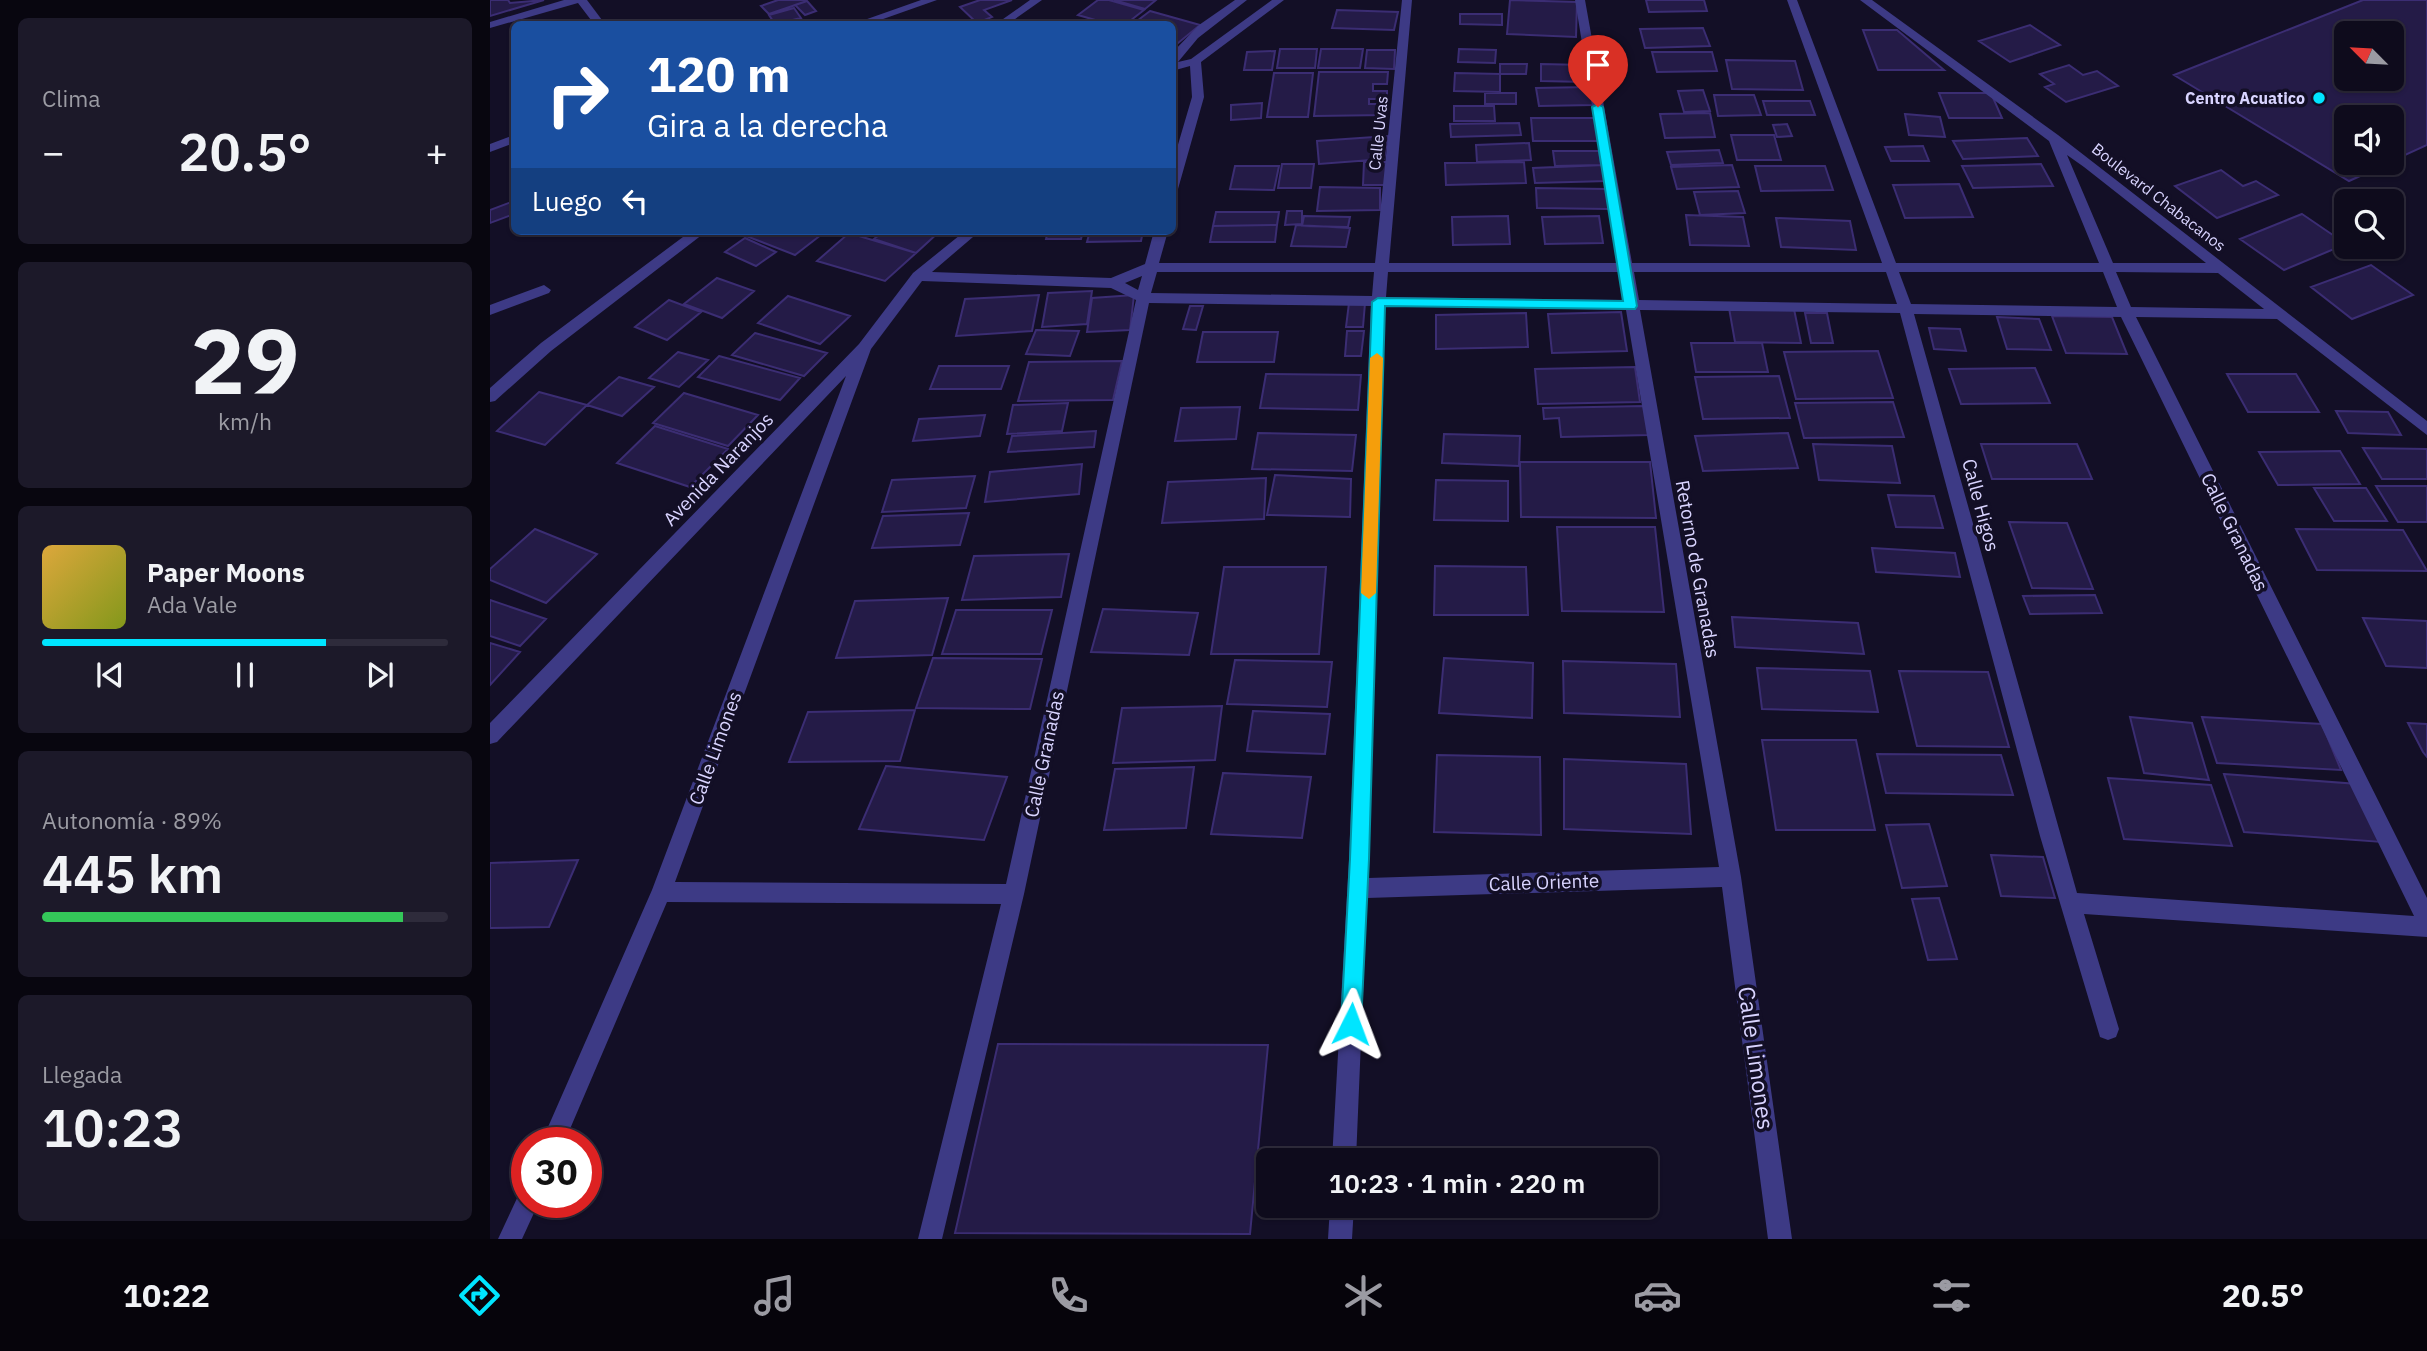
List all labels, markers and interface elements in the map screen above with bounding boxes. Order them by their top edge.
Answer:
north arrow [2334,21,2404,91]
map controls [2334,21,2404,259]
pin [1568,35,1628,107]
text: 120 m [647,42,791,105]
icon: arrive [1579,46,1617,84]
icon: right [532,49,623,140]
text: Clima [42,83,101,113]
place label: Centro Acuatico [2185,88,2305,108]
marker: Centro Acuatico [2311,90,2327,106]
street label: Calle Uvas [1364,95,1392,171]
text: Gira a la derecha [647,104,888,146]
button: sound [2334,105,2404,175]
text: 20.5° [178,118,312,185]
text: − [42,127,65,176]
text: + [425,127,448,176]
street label: Boulevard Chabacanos [2088,139,2230,255]
icon: left [616,182,654,220]
text: Luego [532,184,602,218]
button: search [2334,189,2404,259]
text: 29 [190,301,300,419]
text: km/h [218,406,272,436]
street label: Avenida Naranjos [658,407,778,531]
street label: Calle Higos [1957,456,2005,554]
street label: Calle Granadas [2196,469,2274,595]
street label: Retorno de Granadas [1671,478,1725,660]
text: Paper Moons [147,555,305,589]
text: Ada Vale [147,589,237,619]
icon: previous [91,656,129,694]
icon: pause [226,656,264,694]
icon: next [361,656,399,694]
street label: Calle Limones [683,688,747,808]
street label: Calle Granadas [1019,689,1069,819]
text: Autonomía · 89% [42,805,222,835]
text: 445 km [42,840,223,907]
street label: Calle Oriente [1488,868,1600,896]
street label: Calle Limones [1732,984,1782,1131]
position arrow [1314,987,1388,1061]
text: Llegada [42,1059,122,1089]
text: 10:23 [42,1094,183,1161]
speed limit sign: 30 [511,1127,602,1218]
text: 10:23 · 1 min · 220 m [1329,1166,1585,1200]
icon: directions [455,1271,504,1320]
icon: music [750,1271,799,1320]
icon: phone [1044,1271,1093,1320]
icon: climate [1339,1271,1388,1320]
icon: car [1633,1271,1682,1320]
icon: filters [1927,1271,1976,1320]
text: 10:22 [123,1274,210,1316]
text: 20.5° [2222,1274,2304,1316]

